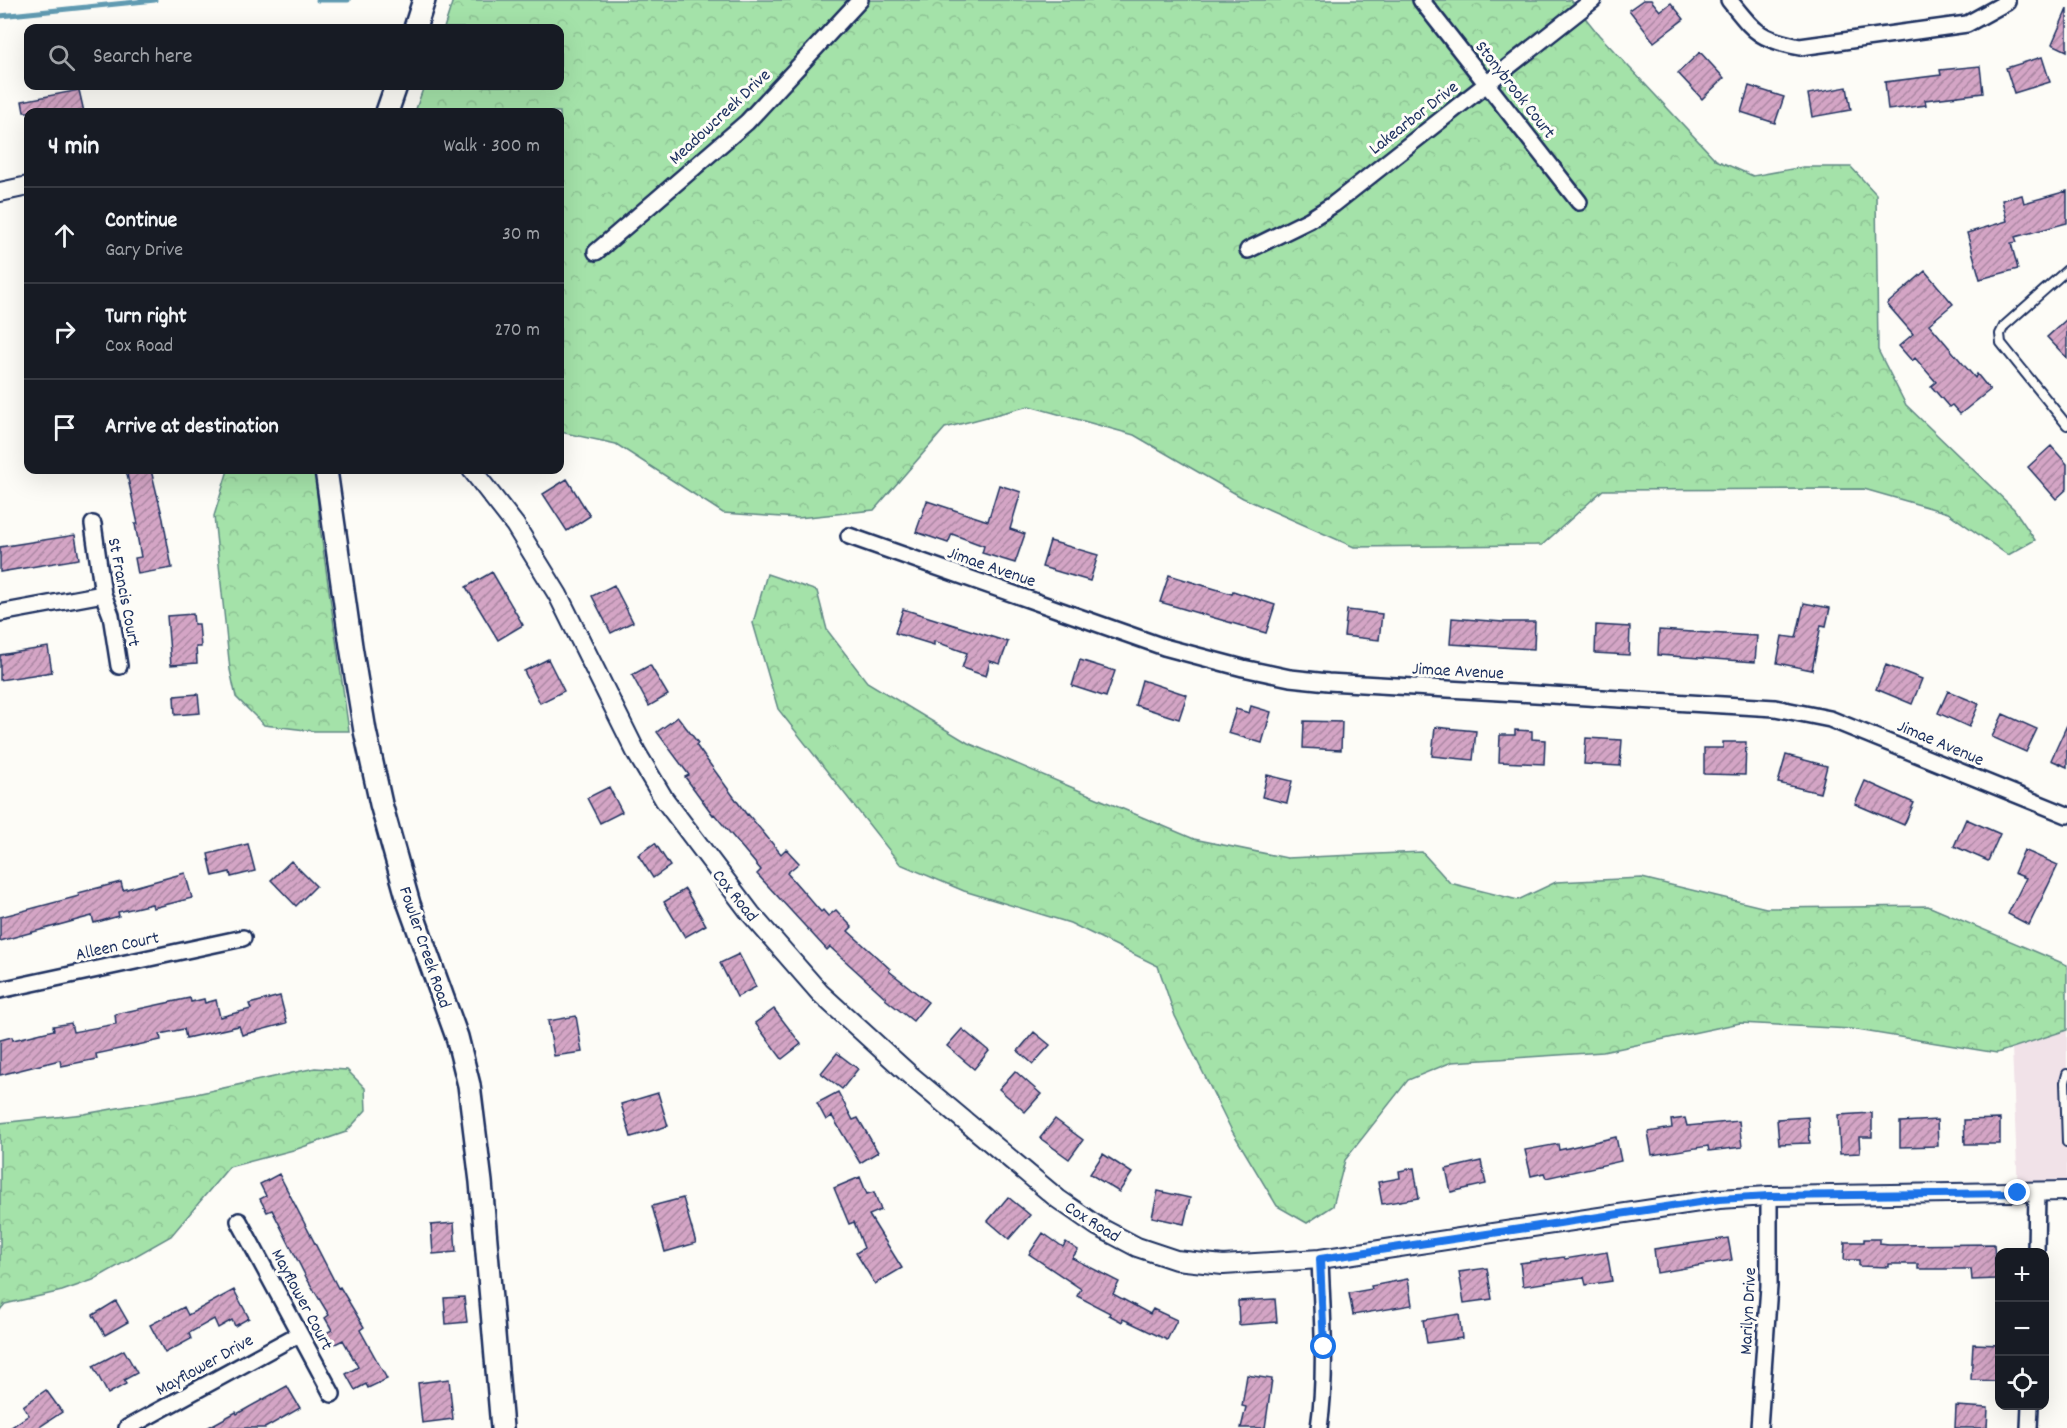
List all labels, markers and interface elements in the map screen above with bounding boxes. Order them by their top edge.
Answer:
search box [24,24,564,90]
street label: Stonybrook Court [1468,36,1560,145]
icon: search [45,41,78,74]
text: Search here [93,42,192,73]
street label: Meadowcreek Drive [664,64,777,172]
street label: Lakearbor Drive [1364,76,1465,162]
text: 4 min [48,129,99,166]
text: Walk · 300 m [443,133,540,161]
text: Continue [105,206,177,237]
icon: ahead [48,219,81,252]
text: 30 m [502,221,540,249]
text: Gary Drive [105,237,183,265]
text: Turn right [105,302,187,333]
icon: right [48,315,81,348]
text: 270 m [494,317,540,345]
text: Cox Road [105,333,173,361]
icon: arrive [48,411,81,444]
text: Arrive at destination [105,412,279,443]
street label: St Francis Court [100,536,145,649]
street label: Jimae Avenue [944,542,1039,595]
street label: Jimae Avenue [1411,658,1505,687]
street label: Jimae Avenue [1893,715,1987,774]
street label: Cox Road [705,865,763,928]
street label: Fowler Creek Road [391,884,456,1012]
street label: Alleen Court [74,926,162,968]
route end [2004,1179,2030,1205]
street label: Cox Road [1059,1196,1124,1250]
street label: Mayflower Court [264,1245,338,1356]
map controls [1995,1248,2049,1410]
button: + [1995,1248,2049,1302]
street label: Marilyn Drive [1735,1267,1764,1356]
button: − [1995,1302,2049,1356]
street label: Mayflower Drive [152,1329,259,1403]
route start [1310,1333,1336,1359]
button: locate [1995,1356,2049,1410]

